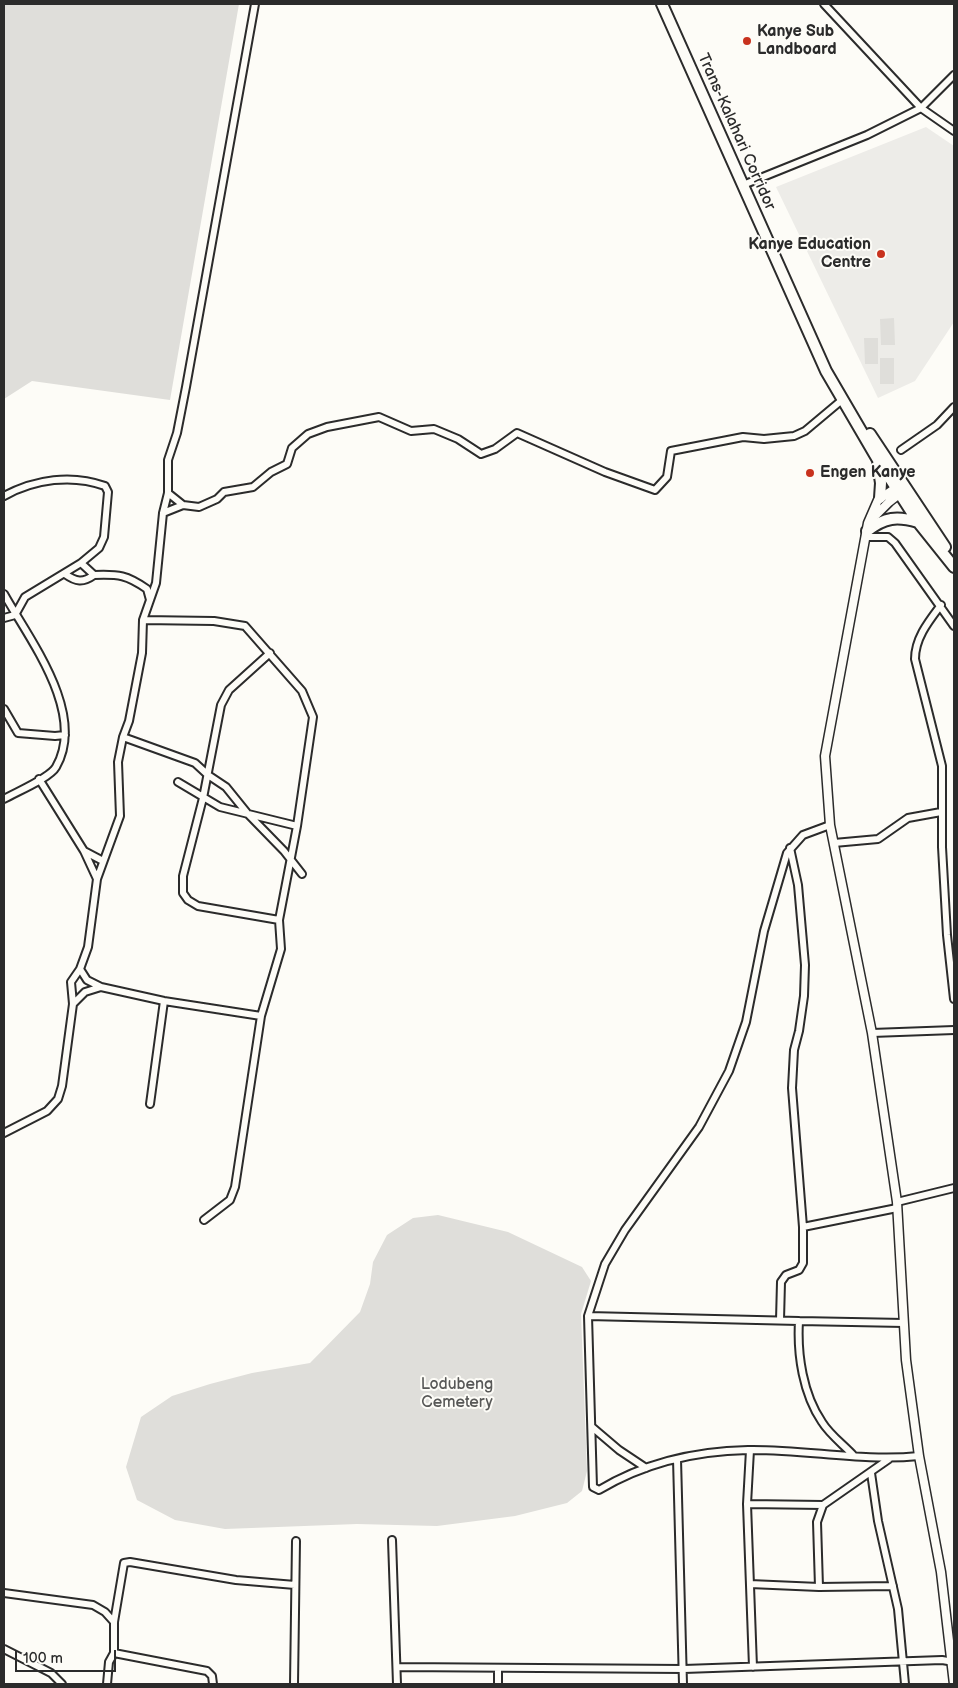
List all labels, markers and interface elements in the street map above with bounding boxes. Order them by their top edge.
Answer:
place label: Kanye Sub Landboard [757,22,836,60]
marker: Kanye Sub Landboard [741,35,753,47]
street label: Trans-Kalahari Corridor [693,51,779,213]
place label: Kanye Education Centre [748,235,871,273]
marker: Kanye Education Centre [875,248,887,260]
place label: Engen Kanye [820,463,915,483]
marker: Engen Kanye [804,467,816,479]
park label: Lodubeng Cemetery [421,1375,493,1413]
scale bar [18,1640,119,1672]
text: 100 m [23,1649,63,1668]

